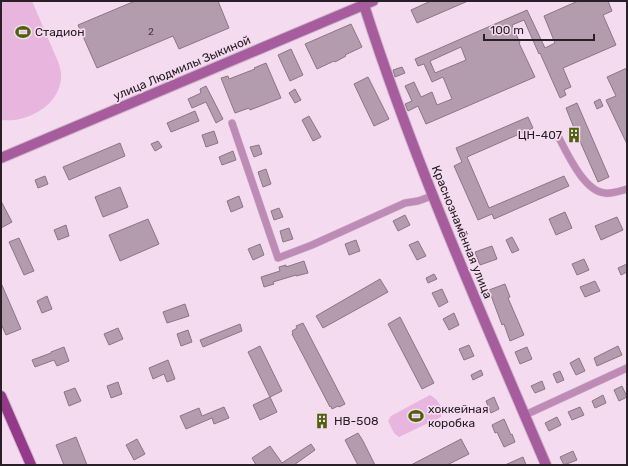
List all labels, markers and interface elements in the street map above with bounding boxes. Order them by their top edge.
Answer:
scale bar [484,16,594,42]
sports icon: Стадион [14,23,32,41]
text: 100 m [490,23,524,37]
place label: Стадион [35,25,84,39]
house number: 2 [148,26,154,38]
street label: улица Людмилы Зыкиной [111,33,253,103]
building icon: ЦН-407 [565,126,583,144]
place label: ЦН-407 [518,128,562,142]
street label: Краснознамённая улица [429,163,495,301]
place label: хоккейная коробка [428,402,488,430]
sports icon: хоккейная коробка [407,407,425,425]
building icon: НВ-508 [313,412,331,430]
place label: НВ-508 [334,414,379,428]

